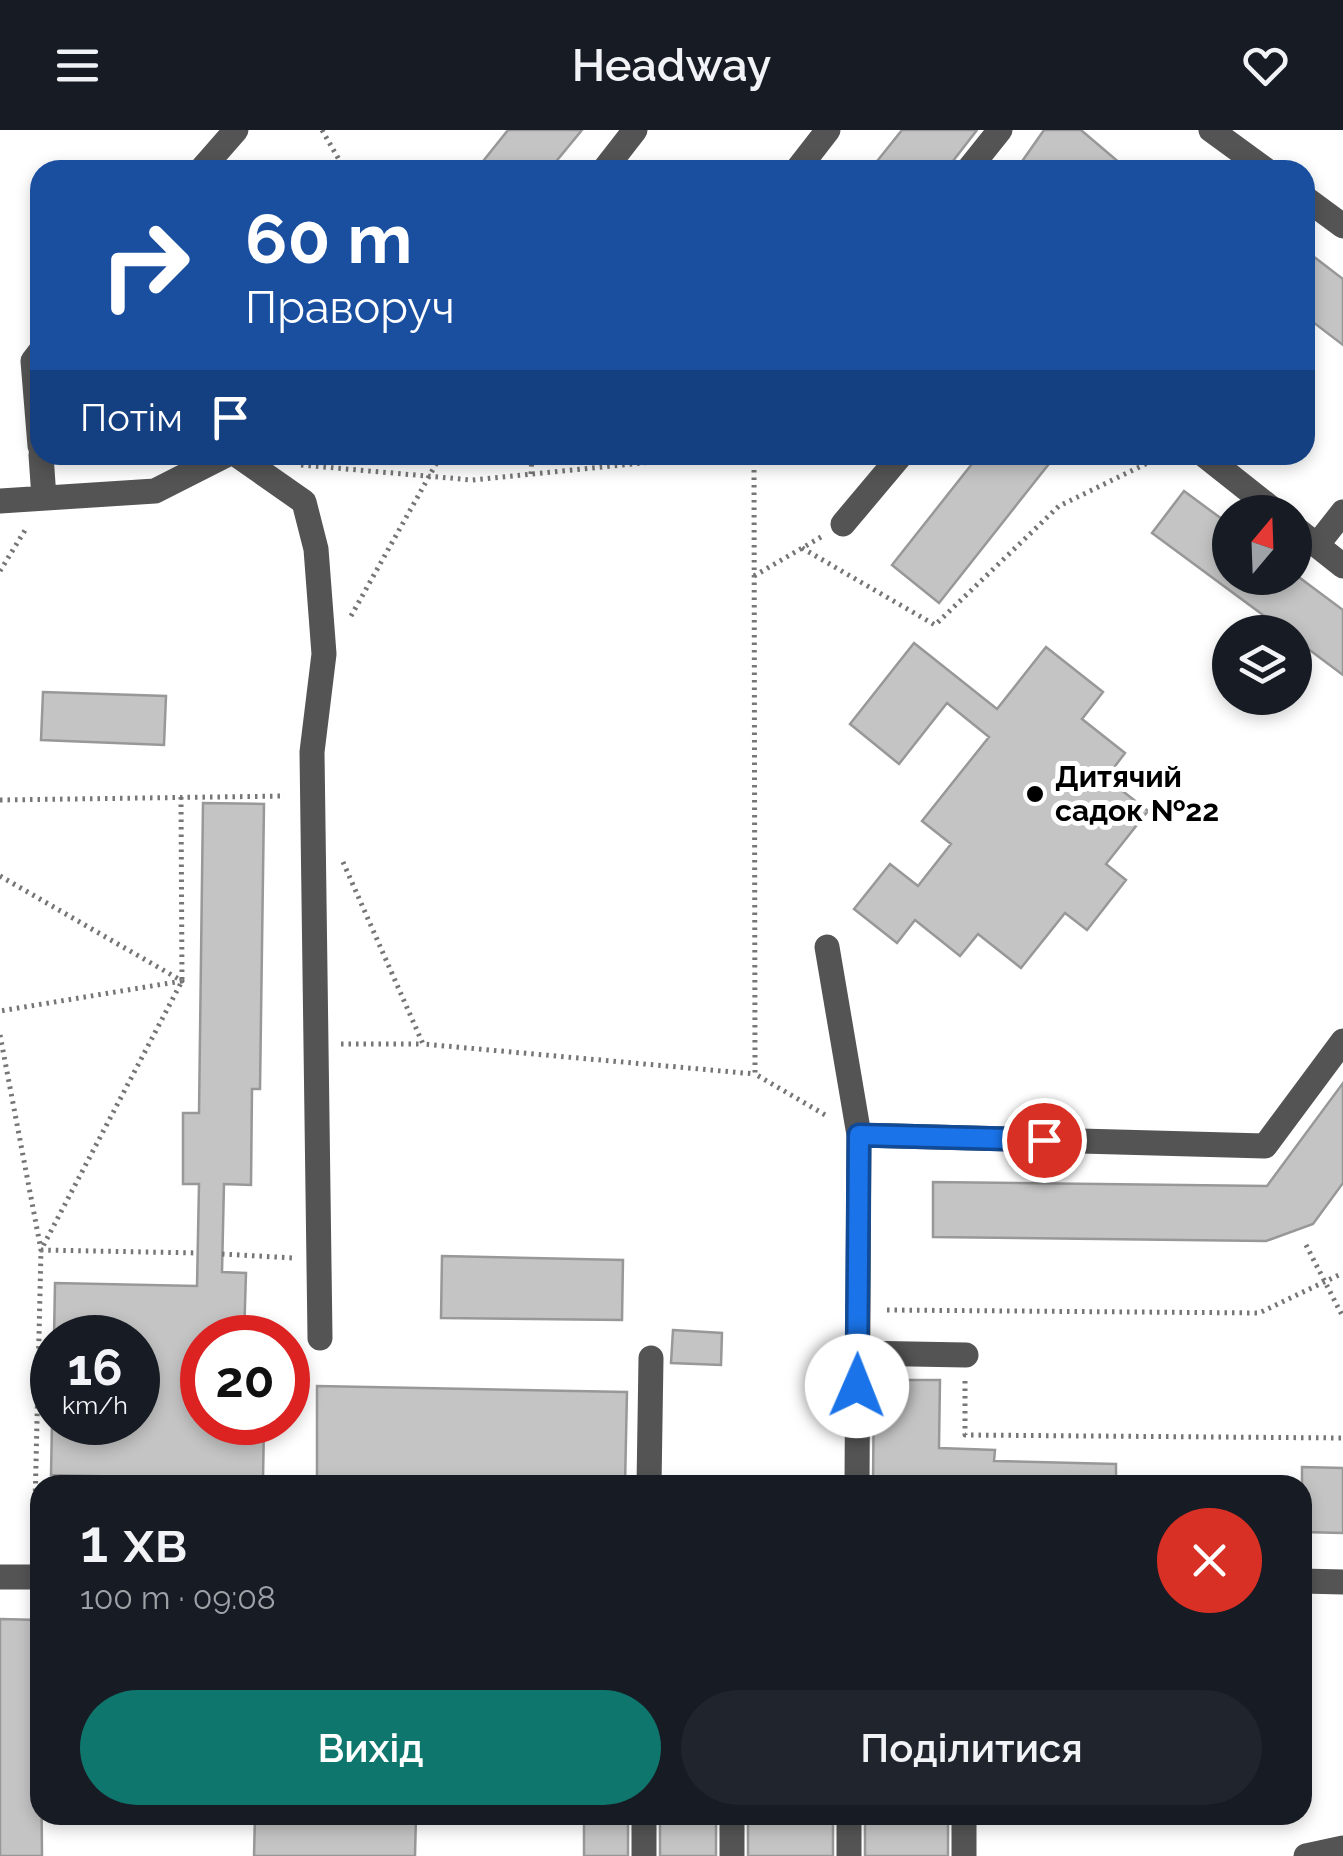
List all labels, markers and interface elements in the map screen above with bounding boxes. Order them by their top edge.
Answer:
icon: menu [50,38,105,93]
icon: heart [1238,38,1293,93]
text: Headway [572,39,771,92]
text: 60 m [245,197,412,279]
icon: right [80,200,210,330]
text: Праворуч [245,281,455,334]
icon: arrive [203,390,258,445]
text: Потім [80,395,183,440]
north arrow [1212,495,1312,595]
map controls [1212,495,1312,715]
button: layers [1212,615,1312,715]
place label: Дитячий садок №22 [1055,759,1219,828]
marker: Дитячий садок №22 [1024,783,1046,805]
pin [1002,1098,1087,1183]
icon: arrive [1017,1113,1072,1168]
speed limit sign: 20 [180,1315,310,1445]
position arrow [805,1334,909,1438]
text: 16 [67,1338,123,1397]
text: km/h [62,1390,128,1420]
text: 1 хв [80,1506,188,1576]
button: close [1157,1508,1262,1613]
text: 100 m · 09:08 [80,1579,276,1616]
button: Вихід [80,1690,661,1805]
button: Поділитися [681,1690,1262,1805]

